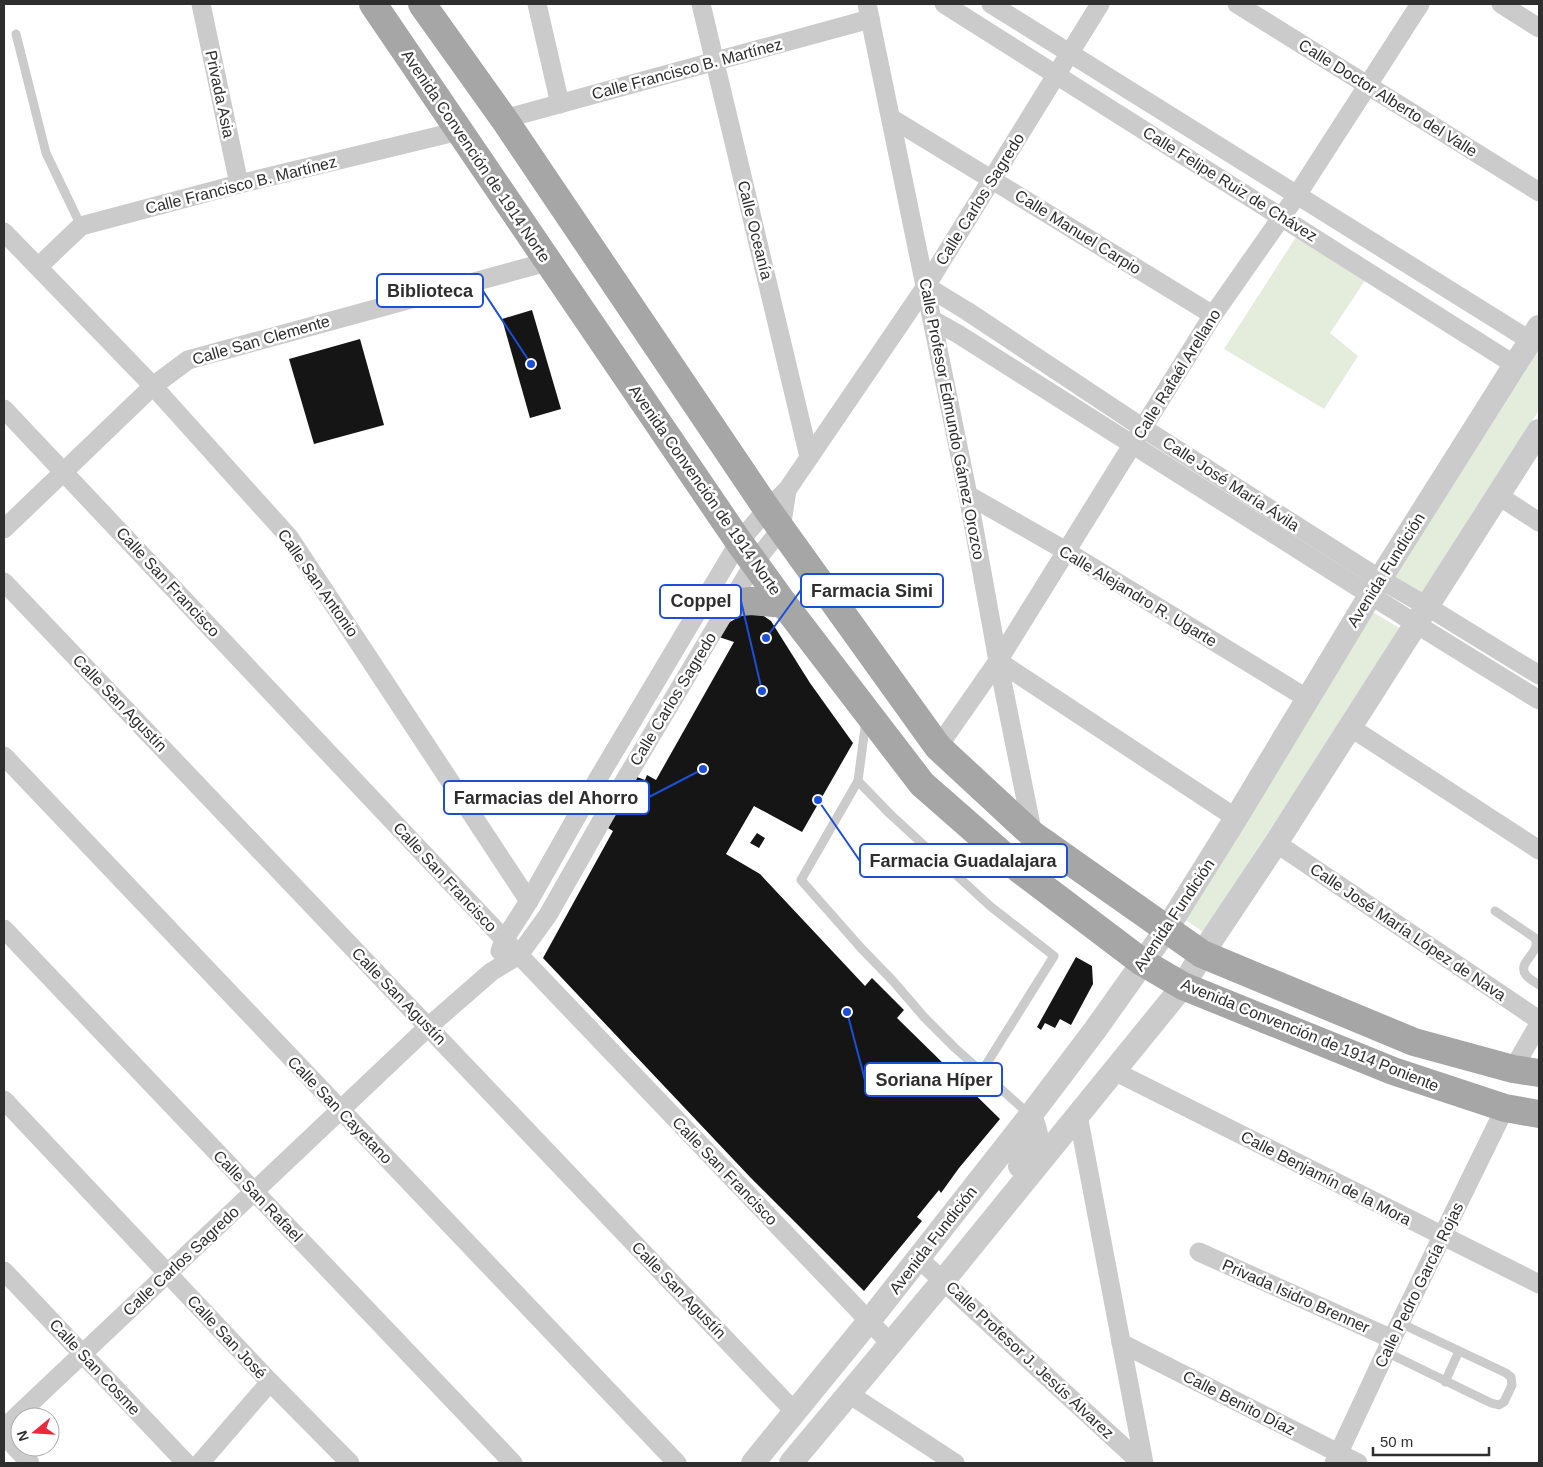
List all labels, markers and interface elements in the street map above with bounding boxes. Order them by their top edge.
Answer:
street label: Calle Francisco B. Martínez [590,35,784,103]
street label: Calle Doctor Alberto del Valle [1296,36,1480,160]
street label: Avenida Convención de 1914 Norte [398,47,554,265]
street label: Privada Asia [202,49,238,139]
street label: Calle Felipe Ruiz de Chávez [1140,123,1320,245]
street label: Calle Carlos Sagredo [932,130,1028,268]
street label: Calle Francisco B. Martínez [144,153,338,217]
street label: Calle Oceanía [734,179,776,281]
street label: Calle Manuel Carpio [1012,186,1144,278]
callout: Biblioteca [377,274,483,307]
street label: Calle Profesor Edmundo Gámez Orozco [916,277,988,561]
text: Biblioteca [387,281,474,301]
street label: Calle Rafaél Arellano [1130,306,1224,442]
street label: Calle San Clemente [190,312,332,368]
street label: Avenida Convención de 1914 Norte [626,382,784,598]
street label: Calle José María Ávila [1160,433,1303,535]
street label: Avenida Fundición [1344,510,1428,630]
street label: Calle San Francisco [113,524,223,640]
street label: Calle San Antonio [275,526,362,640]
street label: Calle Alejandro R. Ugarte [1056,542,1220,650]
callout: Farmacia Simi [801,574,943,607]
text: Farmacia Simi [811,581,933,601]
callout: Coppel [660,585,741,618]
text: Coppel [671,591,732,611]
street label: Calle Carlos Sagredo [627,629,720,769]
street label: Calle San Agustín [70,651,170,755]
callout: Farmacias del Ahorro [444,781,649,814]
text: Farmacias del Ahorro [454,788,638,808]
street label: Calle San Francisco [390,819,500,935]
callout: Farmacia Guadalajara [860,844,1067,877]
text: Farmacia Guadalajara [869,851,1058,871]
street label: Avenida Fundición [1130,856,1218,974]
street label: Calle José María López de Nava [1307,860,1509,1004]
street label: Calle San Agustín [349,944,449,1048]
street label: Avenida Convención de 1914 Poniente [1179,975,1441,1095]
street label: Calle San Cayetano [284,1053,396,1167]
callout: Soriana Híper [865,1063,1002,1096]
text: Soriana Híper [875,1070,993,1090]
street label: Calle San Francisco [669,1114,781,1228]
street label: Calle Benjamín de la Mora [1238,1128,1414,1228]
street label: Calle San Rafael [210,1147,306,1245]
street label: Avenida Fundición [886,1183,980,1297]
street label: Calle Pedro García Rojas [1372,1200,1466,1370]
street label: Calle Carlos Sagredo [120,1203,242,1319]
street label: Calle San Agustín [629,1238,729,1342]
street label: Privada Isidro Brenner [1220,1256,1373,1336]
street label: Calle Profesor J. Jesús Álvarez [943,1277,1118,1442]
street label: Calle San José [184,1292,270,1382]
street label: Calle San Cosme [46,1316,144,1418]
street label: Calle Benito Díaz [1180,1367,1298,1439]
north arrow [10,1407,60,1457]
scale bar [1373,1424,1489,1456]
text: N [13,1429,32,1443]
text: 50 m [1380,1433,1413,1450]

